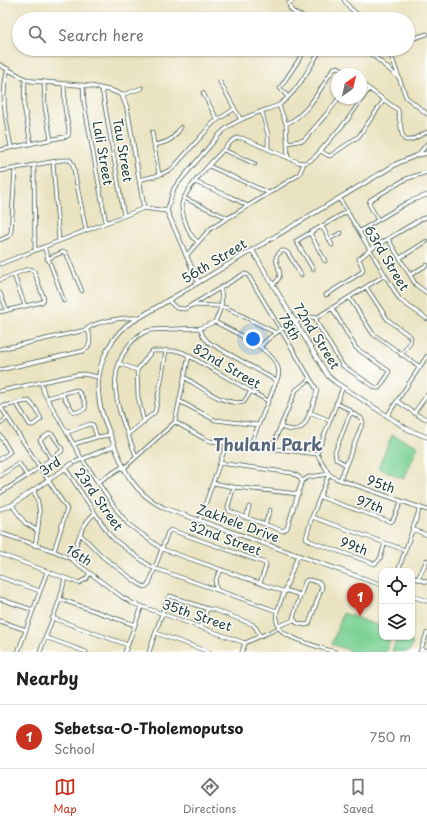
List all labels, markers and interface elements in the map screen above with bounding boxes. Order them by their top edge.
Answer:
search box [12,12,415,56]
icon: search [26,23,48,45]
text: Search here [58,23,144,46]
north arrow [331,68,367,104]
street label: Tau Street [109,117,138,183]
street label: Lali Street [88,119,118,187]
street label: 63rd Street [360,221,414,294]
street label: 56th Street [178,234,250,287]
street label: 72nd Street [290,299,345,372]
street label: 78th [275,310,306,344]
your location [243,329,263,349]
street label: 82nd Street [190,338,265,393]
district label: Thulani Park [213,431,323,457]
street label: 3rd [35,452,64,480]
street label: 23rd Street [71,463,128,534]
street label: 95th [364,470,398,497]
street label: 97th [354,490,387,517]
street label: Zakhele Drive [194,499,282,546]
street label: 32nd Street [186,516,264,559]
street label: 99th [338,532,371,559]
street label: 16th [62,539,96,570]
map controls [379,568,415,640]
button: locate [379,568,415,604]
pin: 1 [347,583,373,616]
street label: 35th Street [160,594,235,635]
button: layers [379,604,415,640]
text: Nearby [16,665,78,691]
text: Sebetsa-O-Tholemoputso [54,716,243,739]
text: 1 [26,727,32,746]
text: 750 m [370,727,411,746]
text: School [54,739,95,758]
tab: Map [53,776,77,817]
tab: Directions [183,776,236,817]
tab: Saved [343,776,374,817]

